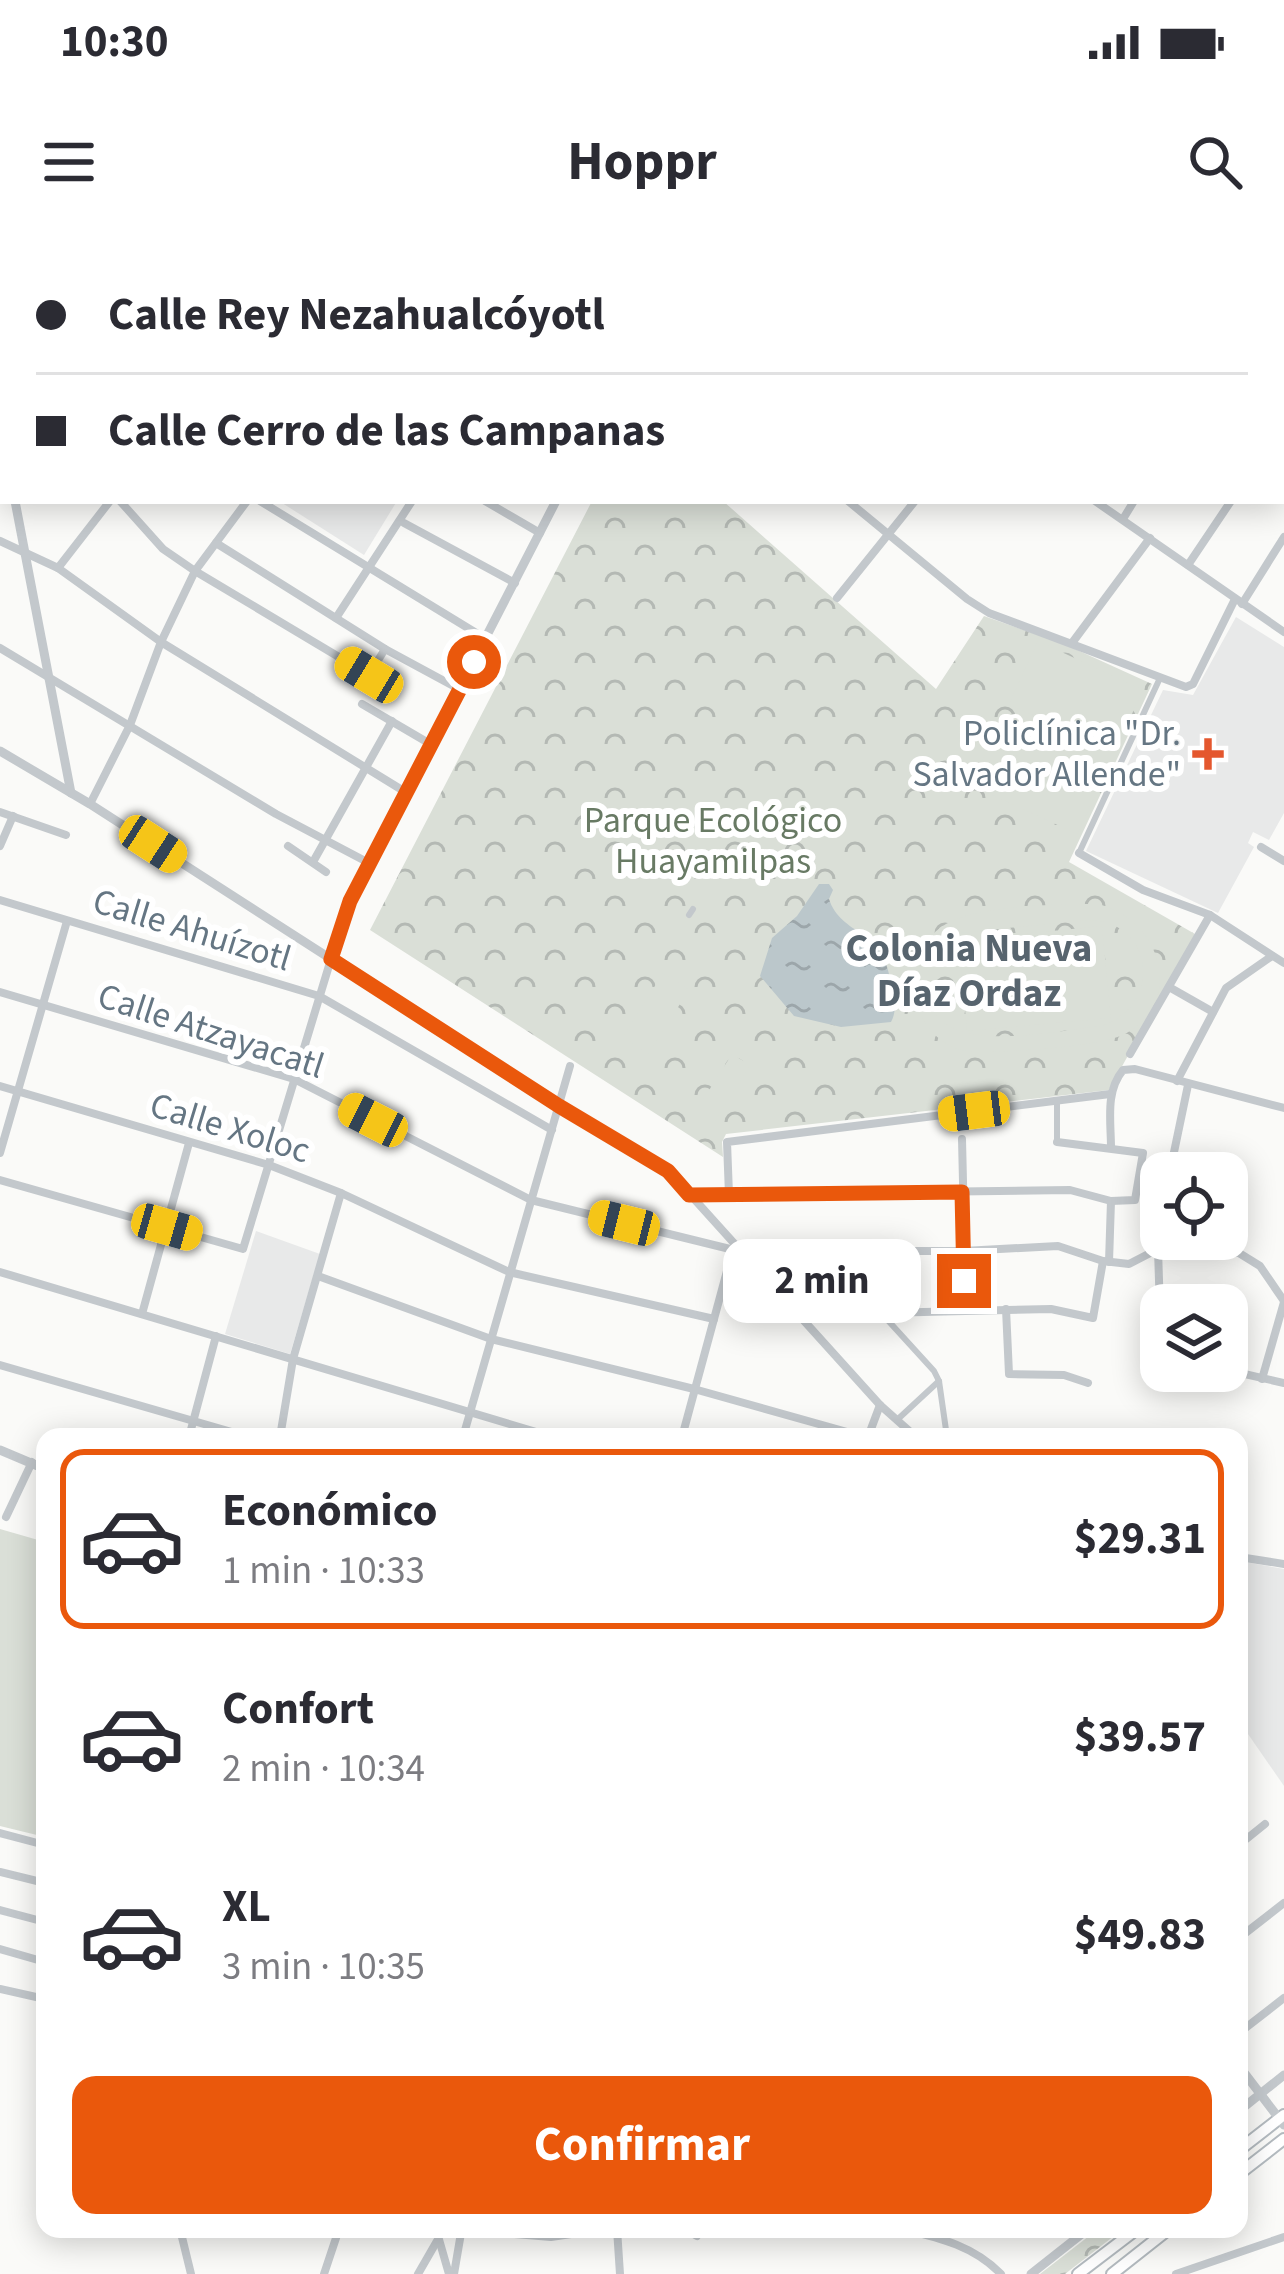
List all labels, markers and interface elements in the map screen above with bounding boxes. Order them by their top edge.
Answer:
text: 10:30 [60,10,169,74]
text: Hoppr [567,124,717,201]
icon: menu [36,129,102,195]
icon: search [1182,129,1248,195]
text: Calle Rey Nezahualcóyotl [108,283,605,347]
text: Calle Cerro de las Campanas [108,399,665,463]
route start [447,635,501,689]
car [329,641,409,709]
place label: Policlínica "Dr. Salvador Allende" [912,708,1181,800]
marker: Policlínica "Dr. Salvador Allende" [1192,738,1224,770]
park label: Parque Ecológico Huayamilpas [584,795,842,887]
car [113,809,193,879]
street label: Calle Ahuízotl [87,876,297,984]
district label: Colonia Nueva Díaz Ordaz [846,921,1092,1022]
street label: Calle Atzayacatl [91,970,331,1092]
street label: Calle Xoloc [144,1080,316,1176]
car [333,1088,413,1152]
car [936,1089,1012,1133]
map controls [1140,1152,1248,1392]
button: locate [1140,1152,1248,1260]
car [585,1197,663,1249]
car [127,1200,207,1254]
callout: 2 min [724,1239,922,1323]
text: 2 min [775,1253,869,1309]
route end [937,1254,991,1308]
button: layers [1140,1284,1248,1392]
text: Económico [222,1479,438,1543]
icon: car [78,1485,186,1593]
text: $29.31 [1074,1507,1206,1571]
text: 1 min · 10:33 [222,1543,425,1599]
text: Confort [222,1677,374,1741]
icon: car [78,1683,186,1791]
text: $39.57 [1074,1705,1206,1769]
text: 2 min · 10:34 [222,1741,425,1797]
text: XL [222,1875,271,1939]
icon: car [78,1881,186,1989]
text: $49.83 [1074,1903,1206,1967]
text: 3 min · 10:35 [222,1939,425,1995]
button: Confirmar [72,2076,1212,2214]

